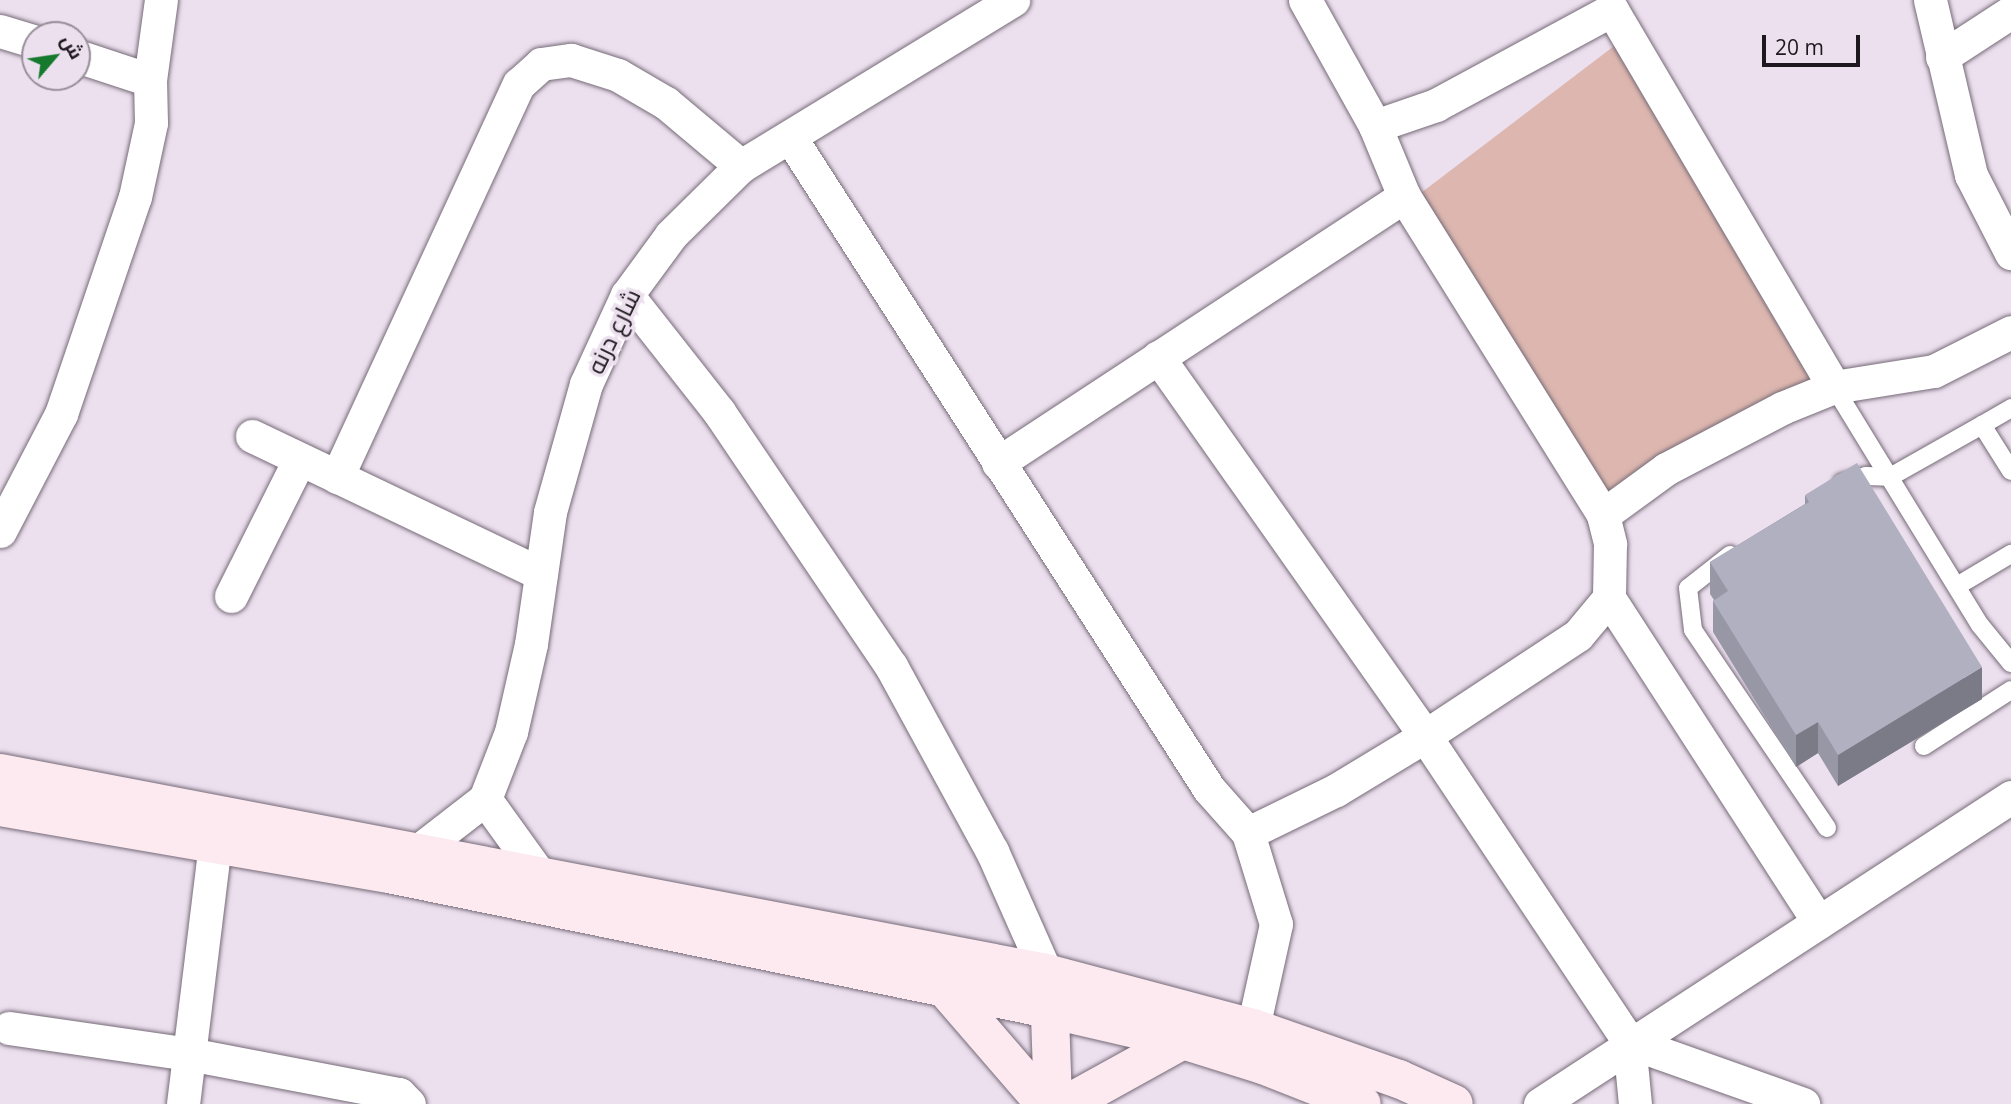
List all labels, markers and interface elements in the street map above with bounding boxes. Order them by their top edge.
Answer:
north arrow [21,21,91,91]
scale bar [1766,21,1864,65]
text: ش [55,30,90,64]
text: 20 m [1775,33,1824,61]
street label: شارع درنه [580,284,646,378]

